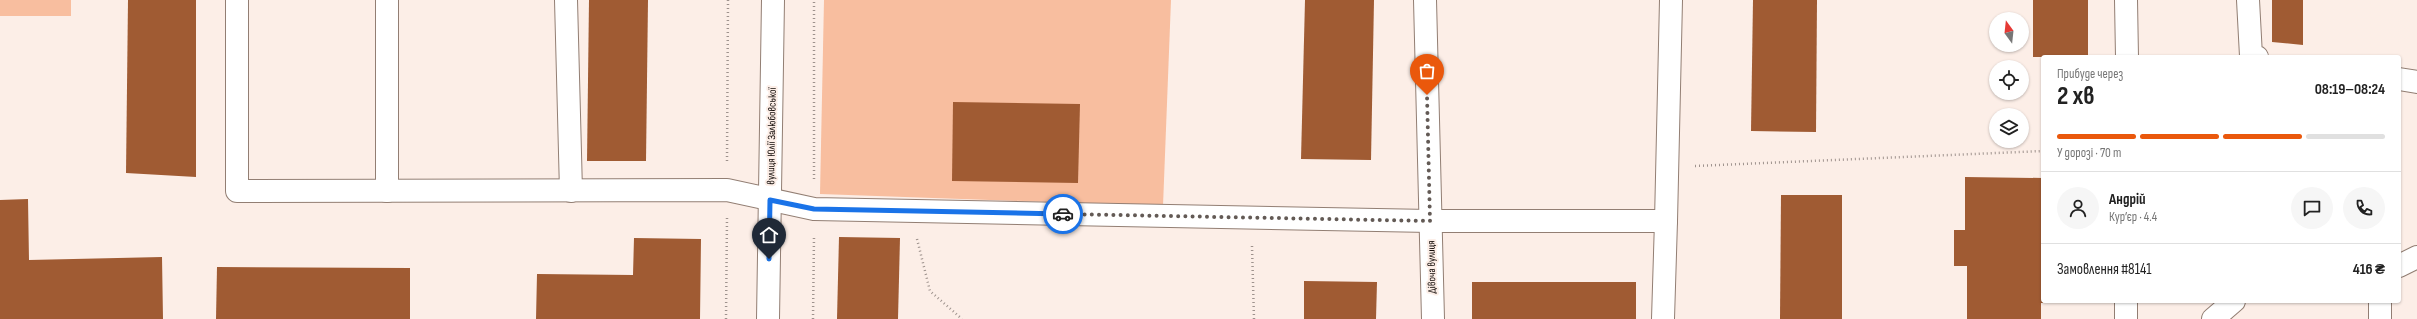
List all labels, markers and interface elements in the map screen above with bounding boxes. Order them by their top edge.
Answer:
north arrow [1989,12,2029,52]
map controls [1989,12,2029,148]
pin [1410,54,1444,95]
icon: bag [1416,60,1438,82]
button: locate [1989,60,2029,100]
text: Прибуде через [2057,66,2123,82]
text: 08:19–08:24 [2315,80,2385,99]
text: 2 хв [2057,81,2095,112]
street label: вулиця Юлії Залюбовської [764,86,779,185]
button: layers [1989,108,2029,148]
text: У дорозі · 70 m [2057,145,2121,161]
button: person [2057,187,2099,229]
button: chat [2291,187,2333,229]
button: phone [2343,187,2385,229]
text: Андрій [2109,190,2145,209]
courier [1043,194,1083,234]
icon: car [1052,203,1074,225]
text: Кур’єр · 4.4 [2109,209,2157,225]
pin [752,218,786,259]
icon: home [758,224,780,246]
street label: Дівоча вулиця [1425,240,1438,294]
text: Замовлення #8141 [2057,260,2151,279]
text: 416 ₴ [2353,260,2385,279]

